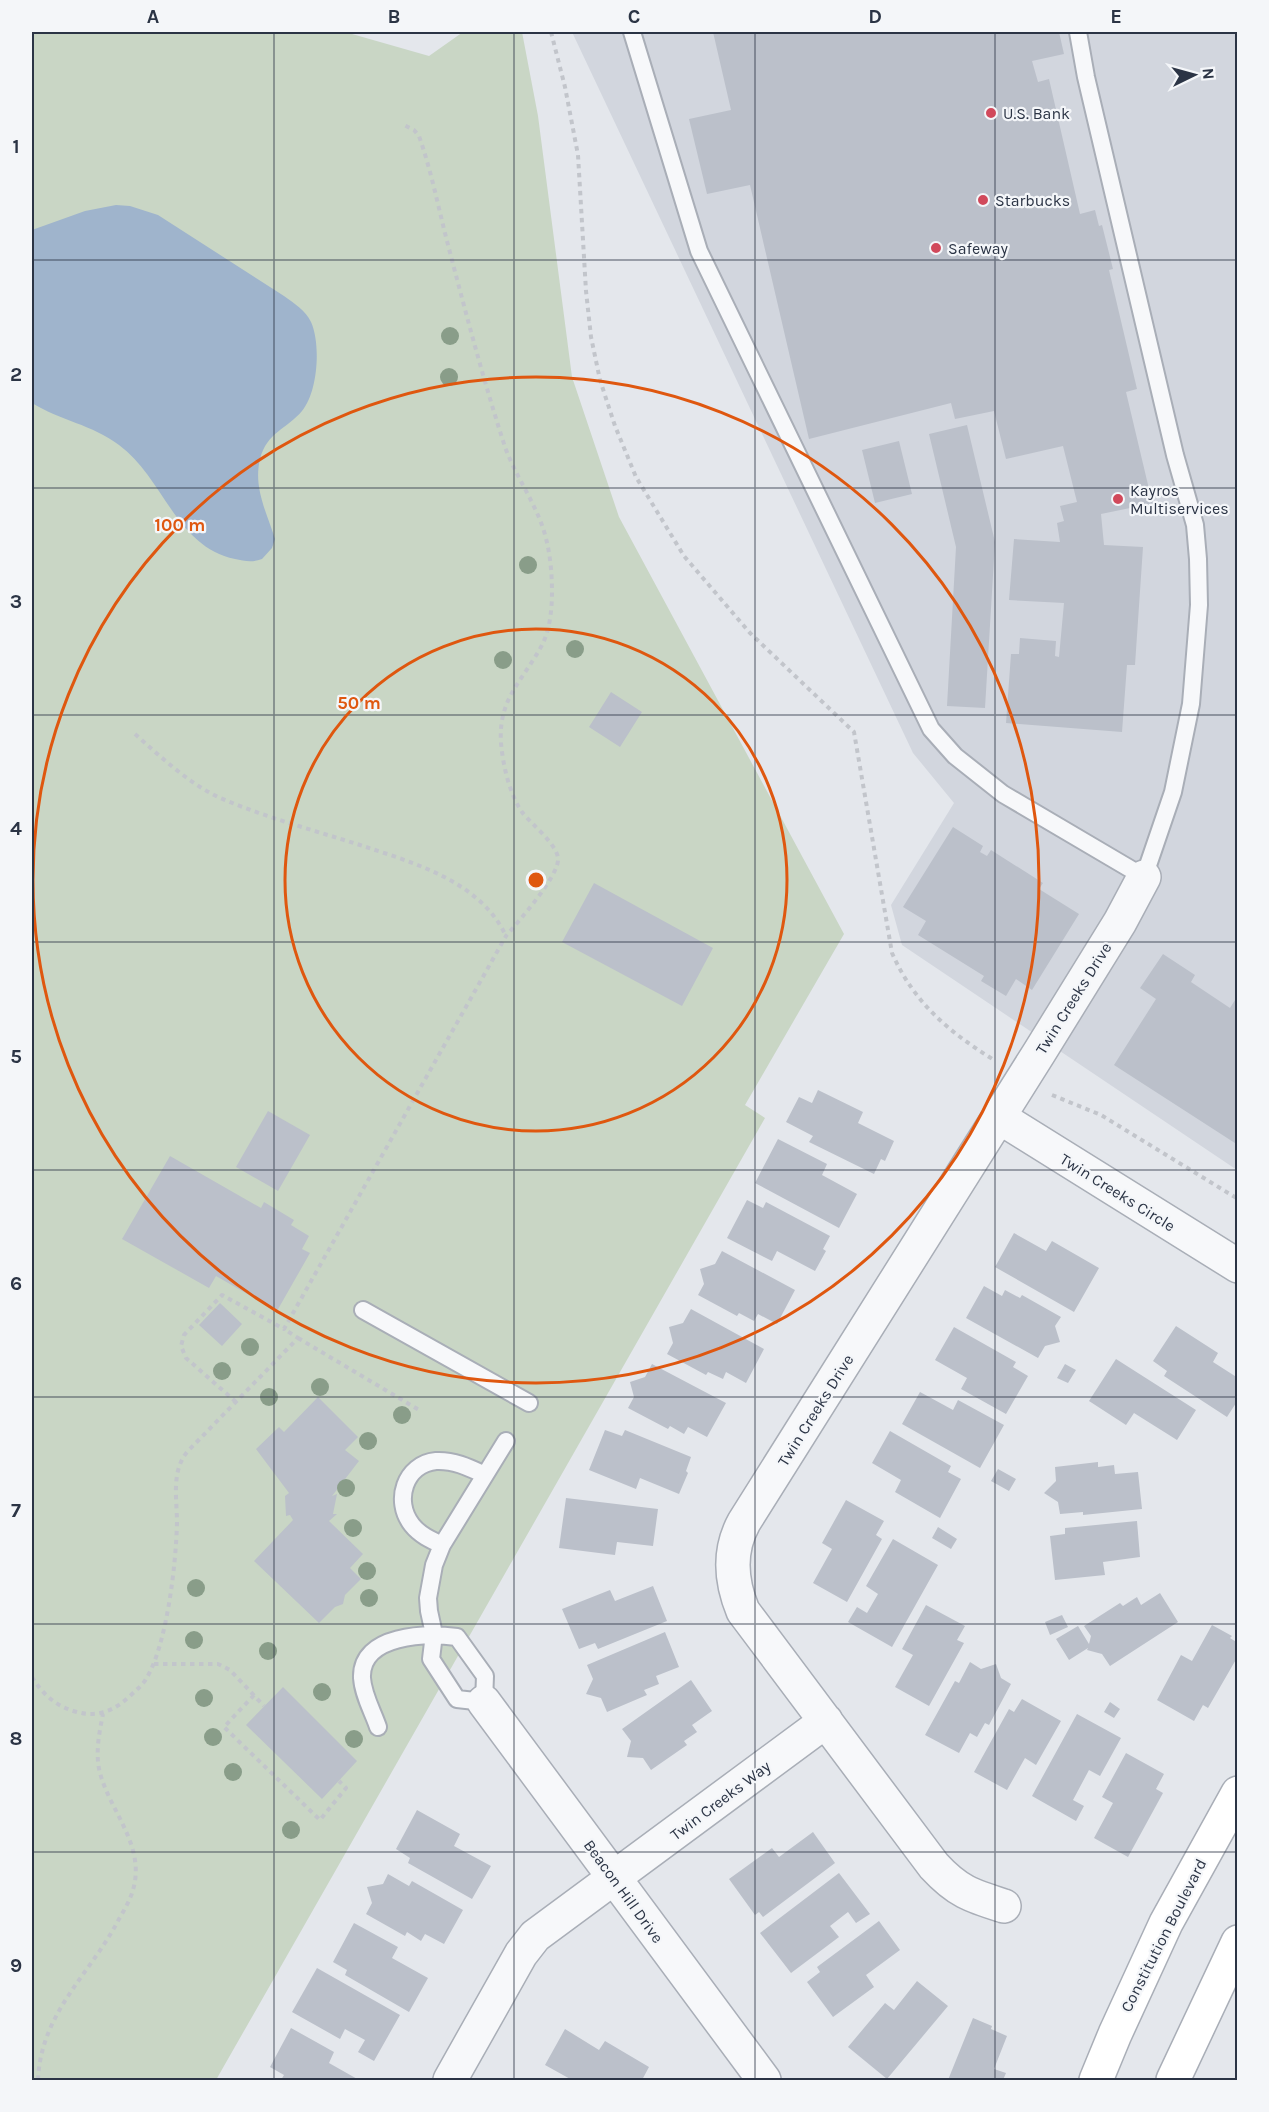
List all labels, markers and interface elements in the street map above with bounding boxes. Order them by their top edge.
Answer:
text: A [147,5,160,28]
text: B [388,5,400,28]
text: C [628,5,640,28]
text: D [868,5,882,28]
text: E [1110,5,1122,28]
north arrow [1164,45,1224,105]
text: N [1198,67,1218,80]
place label: U.S. Bank [1003,104,1070,123]
marker: U.S. Bank [984,106,998,120]
text: 1 [12,135,20,158]
place label: Starbucks [995,191,1070,210]
marker: Starbucks [976,193,990,207]
place label: Safeway [948,239,1009,258]
marker: Safeway [929,241,943,255]
text: 2 [10,363,22,386]
place label: Kayros Multiservices [1130,481,1229,518]
marker: Kayros Multiservices [1111,492,1125,506]
text: 100 m [155,514,205,536]
text: 3 [10,590,22,613]
text: 50 m [337,692,381,714]
text: 4 [10,817,22,840]
centre of rings [526,870,546,890]
street label: Twin Creeks Drive [1031,939,1115,1058]
text: 5 [10,1045,22,1068]
street label: Twin Creeks Circle [1057,1149,1179,1235]
text: 6 [10,1272,22,1295]
street label: Twin Creeks Drive [773,1351,857,1470]
text: 7 [11,1499,21,1522]
text: 8 [10,1727,22,1750]
street label: Twin Creeks Way [666,1756,775,1844]
street label: Beacon Hill Drive [580,1836,667,1947]
street label: Constitution Boulevard [1117,1855,1210,2015]
text: 9 [10,1954,22,1977]

